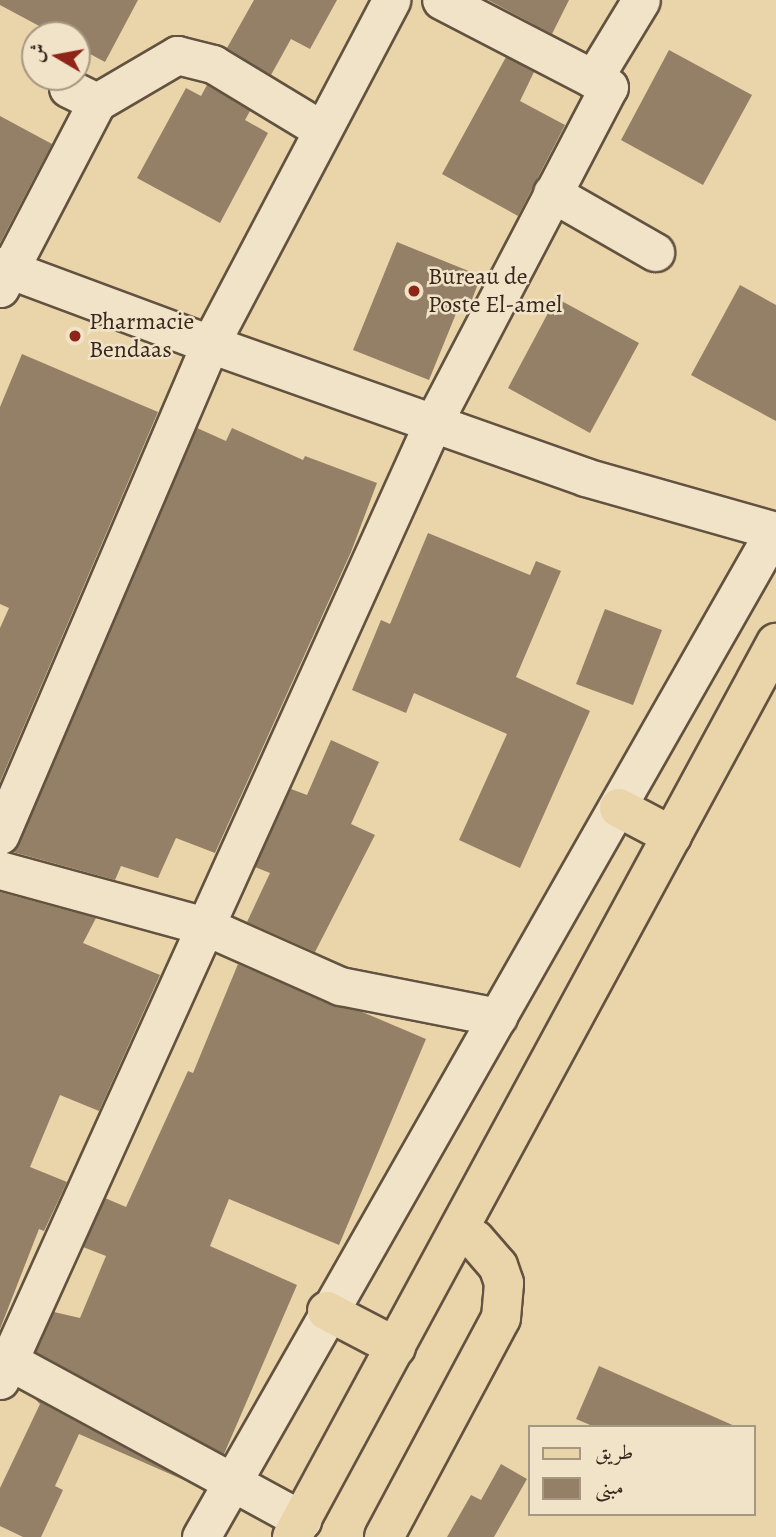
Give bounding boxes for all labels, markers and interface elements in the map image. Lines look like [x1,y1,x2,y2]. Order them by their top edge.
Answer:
north arrow [21,21,91,91]
text: ش [23,41,52,64]
place label: Bureau de Poste El-amel [428,263,562,319]
marker: Bureau de Poste El-amel [406,283,422,299]
place label: Pharmacie Bendaas [89,308,194,364]
marker: Pharmacie Bendaas [67,328,83,344]
legend [528,1425,755,1516]
text: طريق [595,1438,633,1466]
text: مبنى [595,1473,624,1501]

